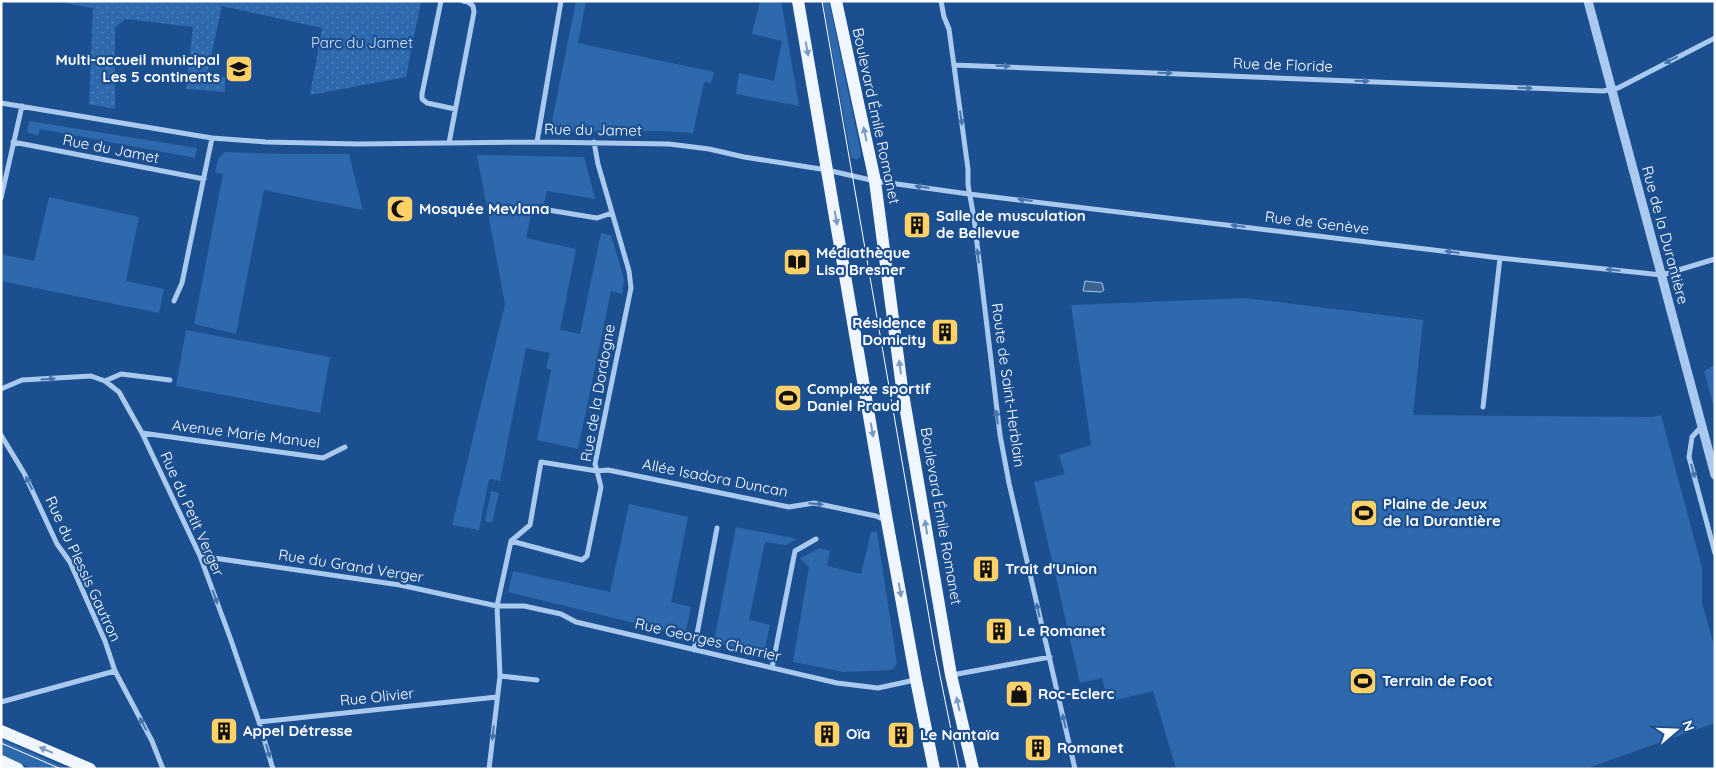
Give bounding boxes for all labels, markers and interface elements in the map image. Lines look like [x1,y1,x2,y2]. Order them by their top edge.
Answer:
street label: Boulevard Émile Romanet [848,26,904,206]
park label: Parc du Jamet [311,33,413,52]
one-way arrow [803,42,811,58]
place label: Multi-accueil municipal Les 5 continents [55,50,220,86]
street label: Rue de Floride [1233,53,1333,76]
school or university icon: Multi-accueil municipal Les 5 continents [224,54,254,84]
one-way arrow [1664,56,1679,64]
one-way arrow [995,63,1011,71]
one-way arrow [1157,69,1173,77]
one-way arrow [1355,77,1371,85]
one-way arrow [1517,84,1533,92]
one-way arrow [958,110,966,126]
street label: Rue du Jamet [544,119,642,140]
one-way arrow [860,125,868,141]
street label: Rue du Jamet [61,130,161,167]
street label: Rue de la Durantière [1638,164,1693,306]
one-way arrow [914,183,930,191]
mosque icon: Mosquée Mevlana [385,194,415,224]
one-way arrow [1017,196,1033,204]
place label: Mosquée Mevlana [419,199,549,218]
place label: Salle de musculation de Bellevue [936,206,1086,242]
street label: Rue de Genève [1264,207,1370,238]
one-way arrow [832,210,840,226]
building icon: Salle de musculation de Bellevue [902,210,932,240]
one-way arrow [1230,222,1246,230]
place label: Médiathèque Lisa Bresner [816,243,911,279]
library icon: Médiathèque Lisa Bresner [782,247,812,277]
one-way arrow [974,247,982,263]
one-way arrow [1444,248,1460,256]
one-way arrow [1605,266,1621,274]
street label: Route de Saint-Herblain [988,302,1029,468]
place label: Résidence Domicity [852,313,926,349]
building icon: Résidence Domicity [930,317,960,347]
street label: Rue de la Dordogne [576,323,619,463]
one-way arrow [895,358,903,374]
one-way arrow [40,374,56,382]
place label: Complexe sportif Daniel Praud [807,379,931,415]
sports icon: Complexe sportif Daniel Praud [773,383,803,413]
one-way arrow [993,409,1001,425]
street label: Avenue Marie Manuel [171,415,321,452]
one-way arrow [868,422,876,438]
street label: Boulevard Émile Romanet [917,426,966,606]
street label: Rue du Petit Verger [156,448,229,579]
street label: Allée Isadora Duncan [641,454,790,501]
one-way arrow [1689,464,1697,479]
one-way arrow [25,476,33,490]
street label: Rue du Plessis Gautron [41,493,126,645]
place label: Plaine de Jeux de la Durantière [1383,494,1501,530]
sports icon: Plaine de Jeux de la Durantière [1349,498,1379,528]
one-way arrow [809,501,825,509]
one-way arrow [922,519,930,535]
street label: Rue du Grand Verger [277,545,425,586]
building icon: Trait d'Union [971,554,1001,584]
place label: Trait d'Union [1005,559,1097,578]
one-way arrow [896,582,904,598]
one-way arrow [211,590,219,605]
one-way arrow [1034,602,1042,617]
street label: Rue Georges Charrier [633,613,783,666]
building icon: Le Romanet [984,616,1014,646]
place label: Le Romanet [1018,621,1106,640]
sports icon: Terrain de Foot [1348,666,1378,696]
place label: Terrain de Foot [1382,671,1493,690]
shop icon: Roc-Eclerc [1004,679,1034,709]
street label: Rue Olivier [339,683,415,710]
place label: Roc-Eclerc [1038,684,1115,703]
one-way arrow [954,697,962,712]
north arrow [1651,705,1701,755]
one-way arrow [1060,714,1068,729]
building icon: Appel Détresse [209,716,239,746]
one-way arrow [139,717,147,732]
text: N [1678,718,1698,734]
building icon: Oïa [812,719,842,749]
building icon: Le Nantaïa [886,720,916,750]
place label: Appel Détresse [243,721,353,740]
place label: Oïa [846,724,870,743]
one-way arrow [489,725,497,741]
place label: Le Nantaïa [920,725,999,744]
building icon: Romanet [1023,733,1053,763]
place label: Romanet [1057,738,1124,757]
one-way arrow [264,744,272,759]
one-way arrow [38,746,53,754]

